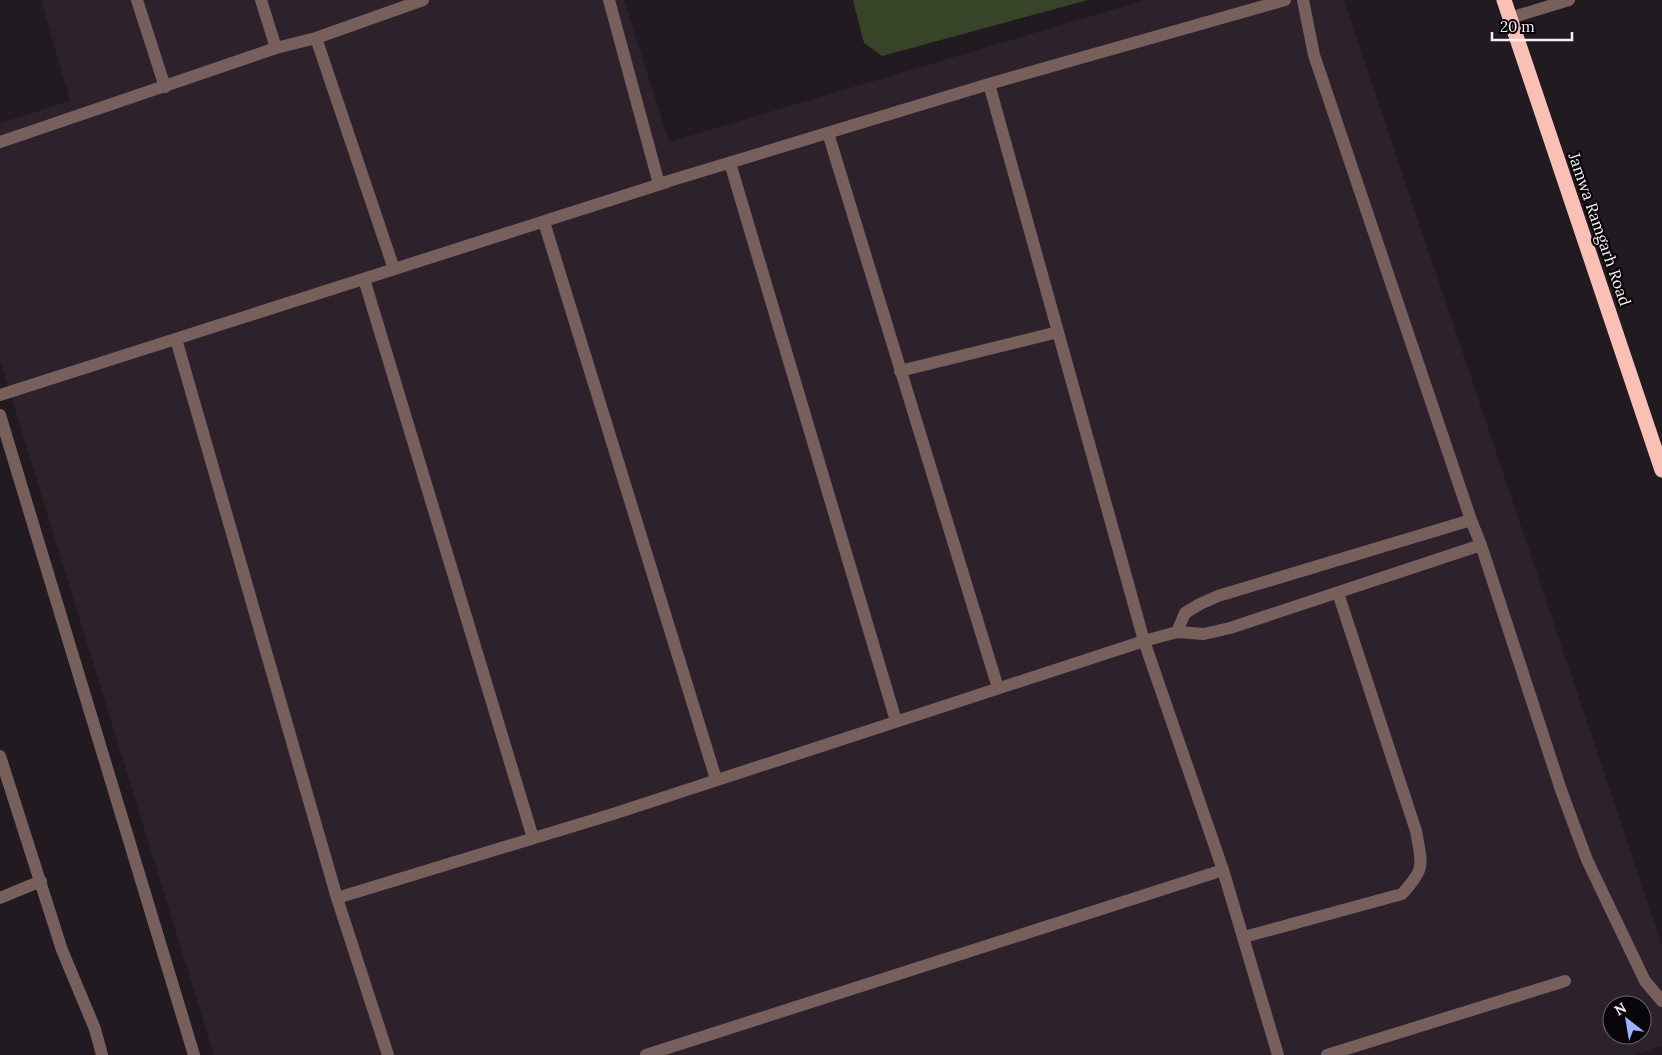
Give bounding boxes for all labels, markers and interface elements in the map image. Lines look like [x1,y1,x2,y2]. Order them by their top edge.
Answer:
scale bar [1492,10,1572,42]
text: 20 m [1500,17,1535,36]
street label: Jamwa Ramgarh Road [1564,149,1636,309]
north arrow [1602,995,1652,1045]
text: N [1611,998,1630,1019]

